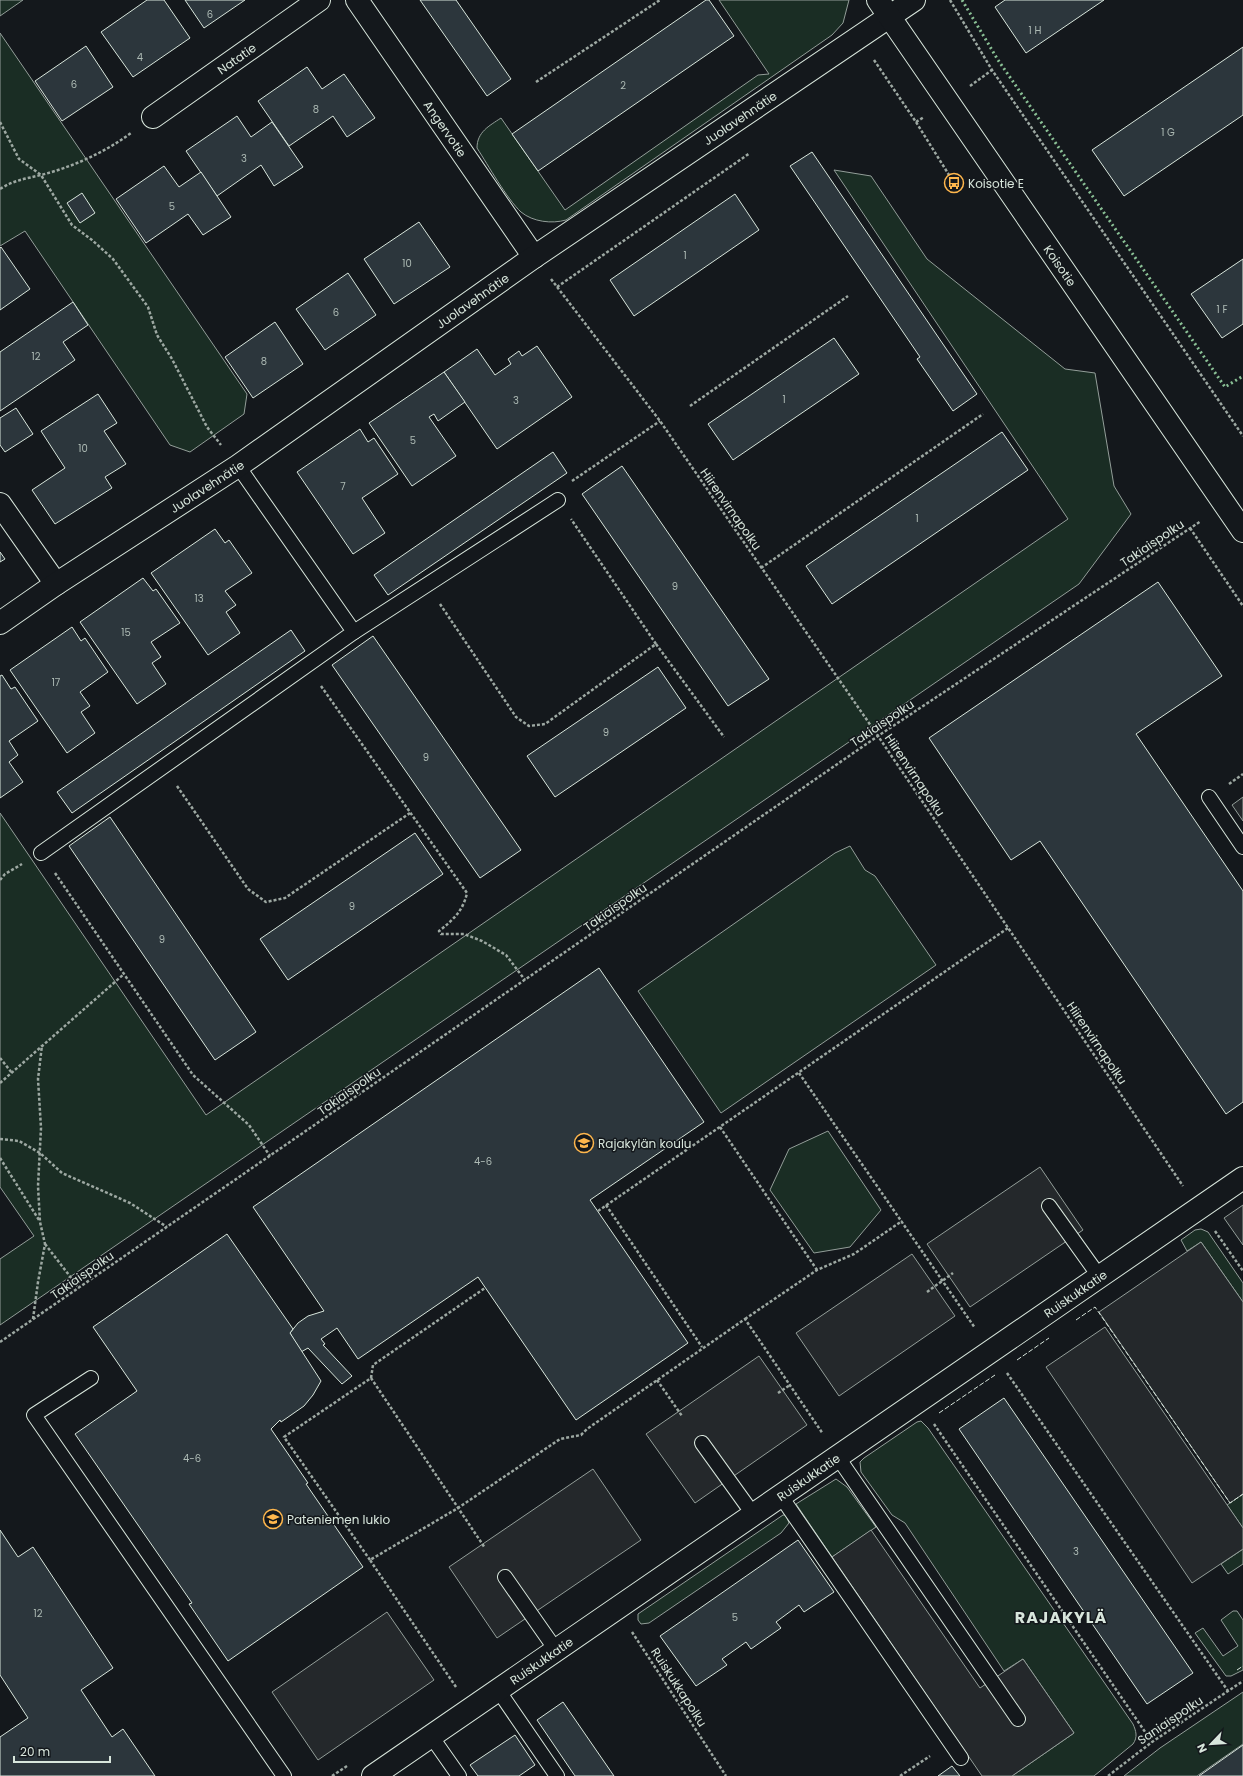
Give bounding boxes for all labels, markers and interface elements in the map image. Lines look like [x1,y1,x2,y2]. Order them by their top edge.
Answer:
house number: 6 [207,7,213,22]
house number: 1 H [1029,23,1041,38]
street label: Natatie [214,39,259,78]
house number: 4 [137,50,143,65]
house number: 6 [71,77,77,92]
house number: 2 [620,78,626,93]
street label: Juolavehnätie [700,87,780,149]
street label: Angervotie [420,97,471,160]
house number: 8 [313,102,319,117]
house number: 1 G [1161,125,1175,140]
house number: 3 [241,151,247,166]
bus stop icon: Koisotie E [943,172,965,194]
place label: Koisotie E [968,175,1024,192]
house number: 5 [169,199,175,214]
street label: Koisotie [1040,241,1081,289]
house number: 1 [683,248,687,263]
house number: 10 [402,256,412,271]
street label: Juolavehnätie [433,269,512,332]
house number: 1 F [1217,302,1227,317]
house number: 6 [333,305,339,320]
house number: 12 [32,349,41,364]
house number: 8 [261,354,267,369]
house number: 1 [782,392,786,407]
house number: 3 [513,393,519,408]
house number: 5 [410,433,416,448]
house number: 10 [78,441,88,456]
street label: Juolavehnätie [166,456,247,517]
street label: Hiirenvirnapolku [696,465,766,553]
house number: 7 [340,479,346,494]
house number: 1 [915,511,919,526]
street label: Takiaispolku [1117,515,1187,571]
house number: 9 [672,579,678,594]
house number: 13 [194,591,204,606]
house number: 15 [121,625,131,640]
house number: 17 [52,675,61,690]
street label: Takiaispolku [847,695,917,751]
house number: 9 [603,725,609,740]
street label: Hiirenvirnapolku [881,730,949,820]
house number: 9 [423,750,429,765]
street label: Takiaispolku [580,879,650,935]
house number: 9 [349,899,355,914]
house number: 9 [159,932,165,947]
street label: Hiirenvirnapolku [1063,998,1131,1088]
street label: Takiaispolku [314,1063,384,1119]
school or university icon: Rajakylän koulu [573,1132,595,1154]
place label: Rajakylän koulu [598,1135,692,1152]
house number: 4-6 [474,1154,492,1169]
street label: Takiaispolku [47,1247,117,1303]
street label: Ruiskukkatie [1040,1266,1110,1321]
street label: Ruiskukkatie [773,1449,843,1505]
house number: 4-6 [183,1451,201,1466]
school or university icon: Pateniemen lukio [262,1508,284,1530]
place label: Pateniemen lukio [287,1511,390,1528]
house number: 3 [1073,1544,1079,1559]
house number: 12 [34,1606,43,1621]
district label: RAJAKYLÄ [1015,1606,1107,1629]
house number: 5 [732,1610,738,1625]
street label: Ruiskukkatie [506,1633,576,1688]
street label: Ruiskukkapolku [647,1644,711,1730]
street label: Saniaispolku [1134,1692,1206,1748]
north arrow [1191,1724,1231,1764]
scale bar [14,1738,110,1764]
text: N [1193,1741,1211,1755]
text: 20 m [20,1743,50,1760]

